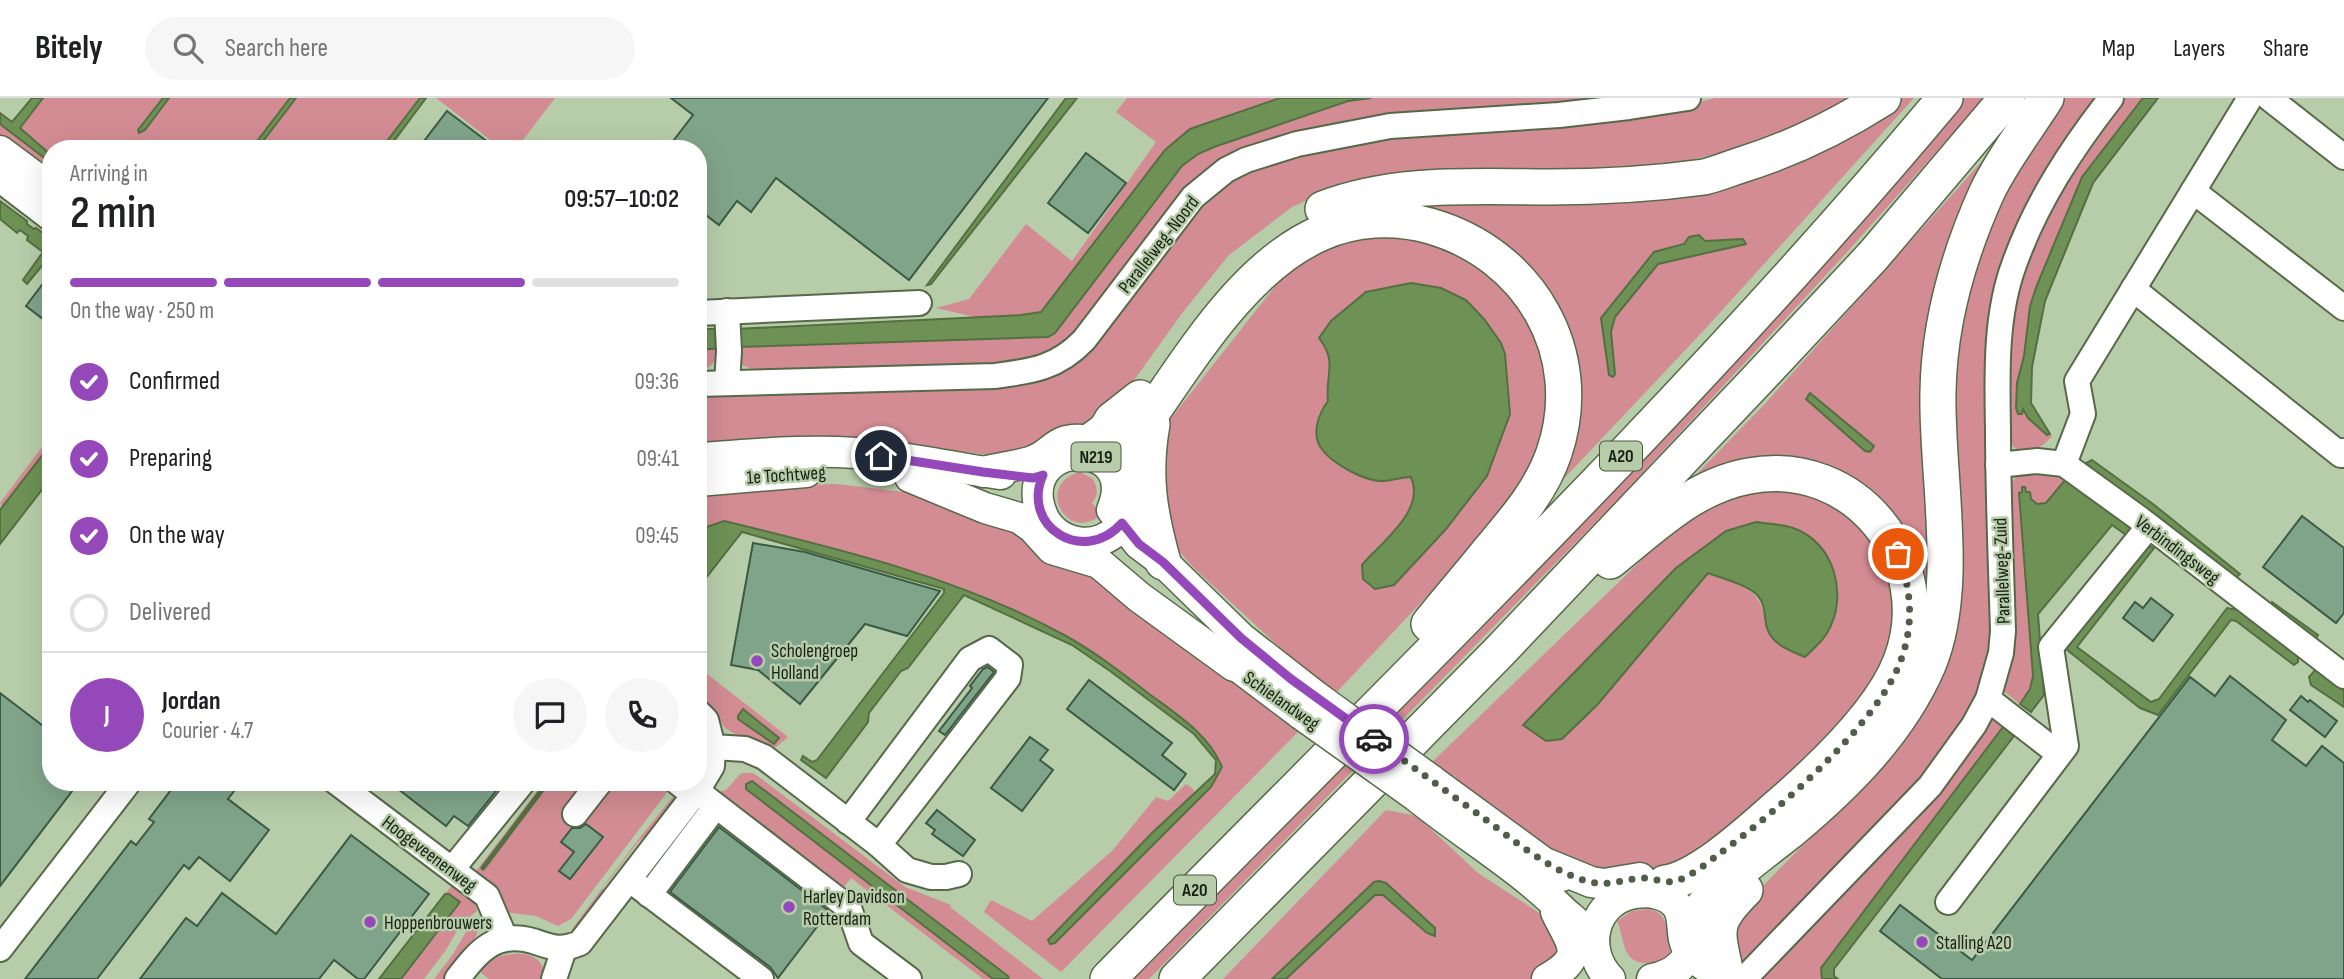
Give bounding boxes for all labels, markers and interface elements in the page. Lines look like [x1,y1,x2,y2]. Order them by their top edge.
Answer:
search box [145,17,635,80]
text: Bitely [35,28,103,68]
icon: search [169,29,207,67]
text: Search here [225,33,328,64]
text: Map [2102,34,2135,63]
text: Layers [2173,34,2225,63]
text: Share [2263,34,2309,63]
text: Arriving in [70,160,148,188]
text: 09:57–10:02 [564,184,679,215]
text: 2 min [70,186,156,241]
street label: Parallelweg-Noord [1114,192,1204,298]
text: On the way · 250 m [70,297,214,325]
icon: check [70,363,108,401]
text: Confirmed [129,366,220,397]
text: 09:36 [635,368,679,396]
pin [851,426,911,486]
icon: home [862,437,900,475]
icon: check [70,440,108,478]
road number: N219 [1072,442,1120,472]
road number: A20 [1600,442,1642,470]
text: Preparing [129,443,212,474]
text: 09:41 [636,445,679,473]
street label: 1e Tochtweg [746,461,827,490]
street label: Verbindingsweg [2130,511,2224,590]
icon: check [70,517,108,555]
street label: Parallelweg-Zuid [1989,517,2016,624]
text: On the way [129,520,225,551]
text: 09:45 [635,522,679,550]
pin [1868,524,1928,584]
icon: bag [1879,535,1917,573]
text: Delivered [129,597,211,628]
place label: Scholengroep Holland [771,640,858,685]
marker: Scholengroep Holland [749,653,765,669]
street label: Schielandweg [1239,667,1324,736]
button: chat [513,678,587,752]
button: phone [605,678,679,752]
text: Jordan [162,686,220,717]
text: J [104,700,110,731]
courier [1339,704,1409,774]
text: Courier · 4.7 [162,717,253,745]
icon: car [1355,720,1393,758]
street label: Hoogeveenenweg [377,811,481,898]
road number: A20 [1174,876,1216,904]
place label: Harley Davidson Rotterdam [803,886,905,931]
marker: Harley Davidson Rotterdam [781,899,797,915]
place label: Hoppenbrouwers [384,912,492,935]
marker: Hoppenbrouwers [362,914,378,930]
place label: Stalling A20 [1936,932,2012,955]
marker: Stalling A20 [1914,934,1930,950]

